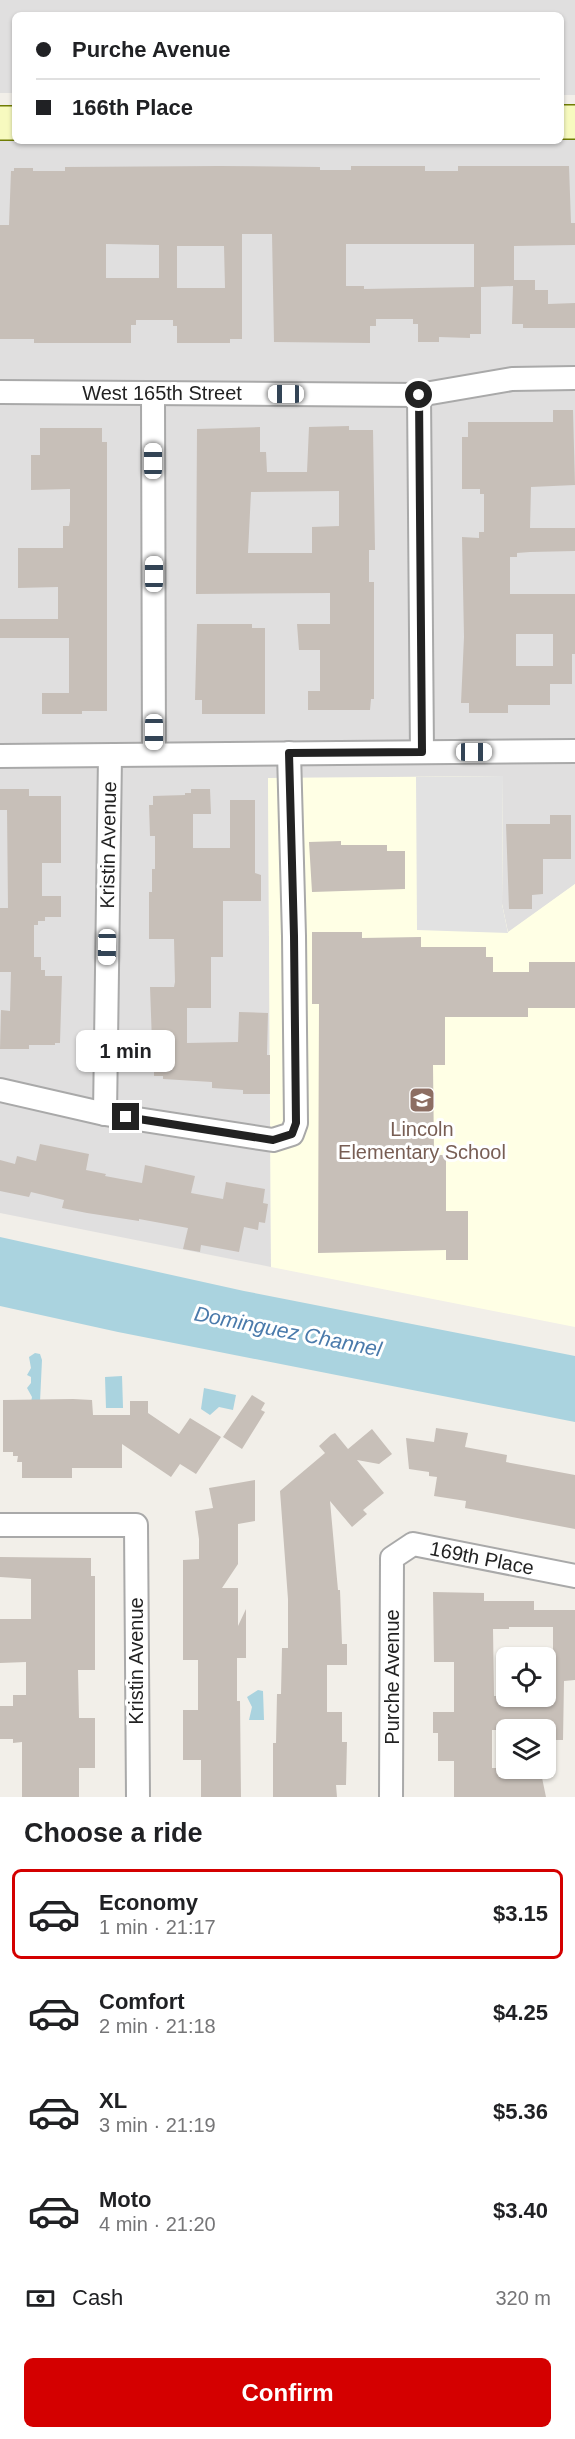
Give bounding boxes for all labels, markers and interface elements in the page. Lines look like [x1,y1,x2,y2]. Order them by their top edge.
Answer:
text: Purche Avenue [72,37,231,62]
text: 166th Place [72,95,193,120]
route start [405,381,432,408]
street label: West 165th Street [82,382,242,404]
car [268,385,304,403]
car [144,443,162,479]
car [145,556,163,592]
car [145,714,163,750]
car [456,743,492,761]
street label: Kristin Avenue [96,781,120,909]
car [98,929,116,965]
callout: 1 min [76,1030,176,1072]
text: 1 min [99,1040,152,1062]
school or university icon: Lincoln Elementary School [407,1085,437,1115]
route end [112,1103,139,1130]
place label: Lincoln Elementary School [338,1118,506,1163]
water label: Dominguez Channel [192,1302,385,1361]
street label: 169th Place [428,1537,536,1579]
street label: Kristin Avenue [125,1597,147,1725]
street label: Purche Avenue [381,1609,403,1745]
map controls [496,1647,556,1779]
button: locate [496,1647,556,1707]
button: layers [496,1719,556,1779]
text: Choose a ride [24,1818,203,1848]
icon: car [27,1887,81,1941]
text: Economy [99,1890,198,1915]
text: $3.15 [493,1901,548,1926]
text: 1 min · 21:17 [99,1916,216,1938]
icon: car [27,1986,81,2040]
text: Comfort [99,1989,185,2014]
text: $4.25 [493,2000,548,2025]
text: 2 min · 21:18 [99,2015,216,2037]
icon: car [27,2085,81,2139]
text: XL [99,2088,127,2113]
text: $5.36 [493,2099,548,2124]
text: 3 min · 21:19 [99,2114,216,2136]
icon: car [27,2184,81,2238]
text: Moto [99,2187,152,2212]
text: $3.40 [493,2198,548,2223]
text: 4 min · 21:20 [99,2213,216,2235]
icon: cash [24,2282,57,2315]
text: Cash [72,2285,123,2310]
text: 320 m [495,2287,551,2309]
button: Confirm [24,2358,551,2427]

